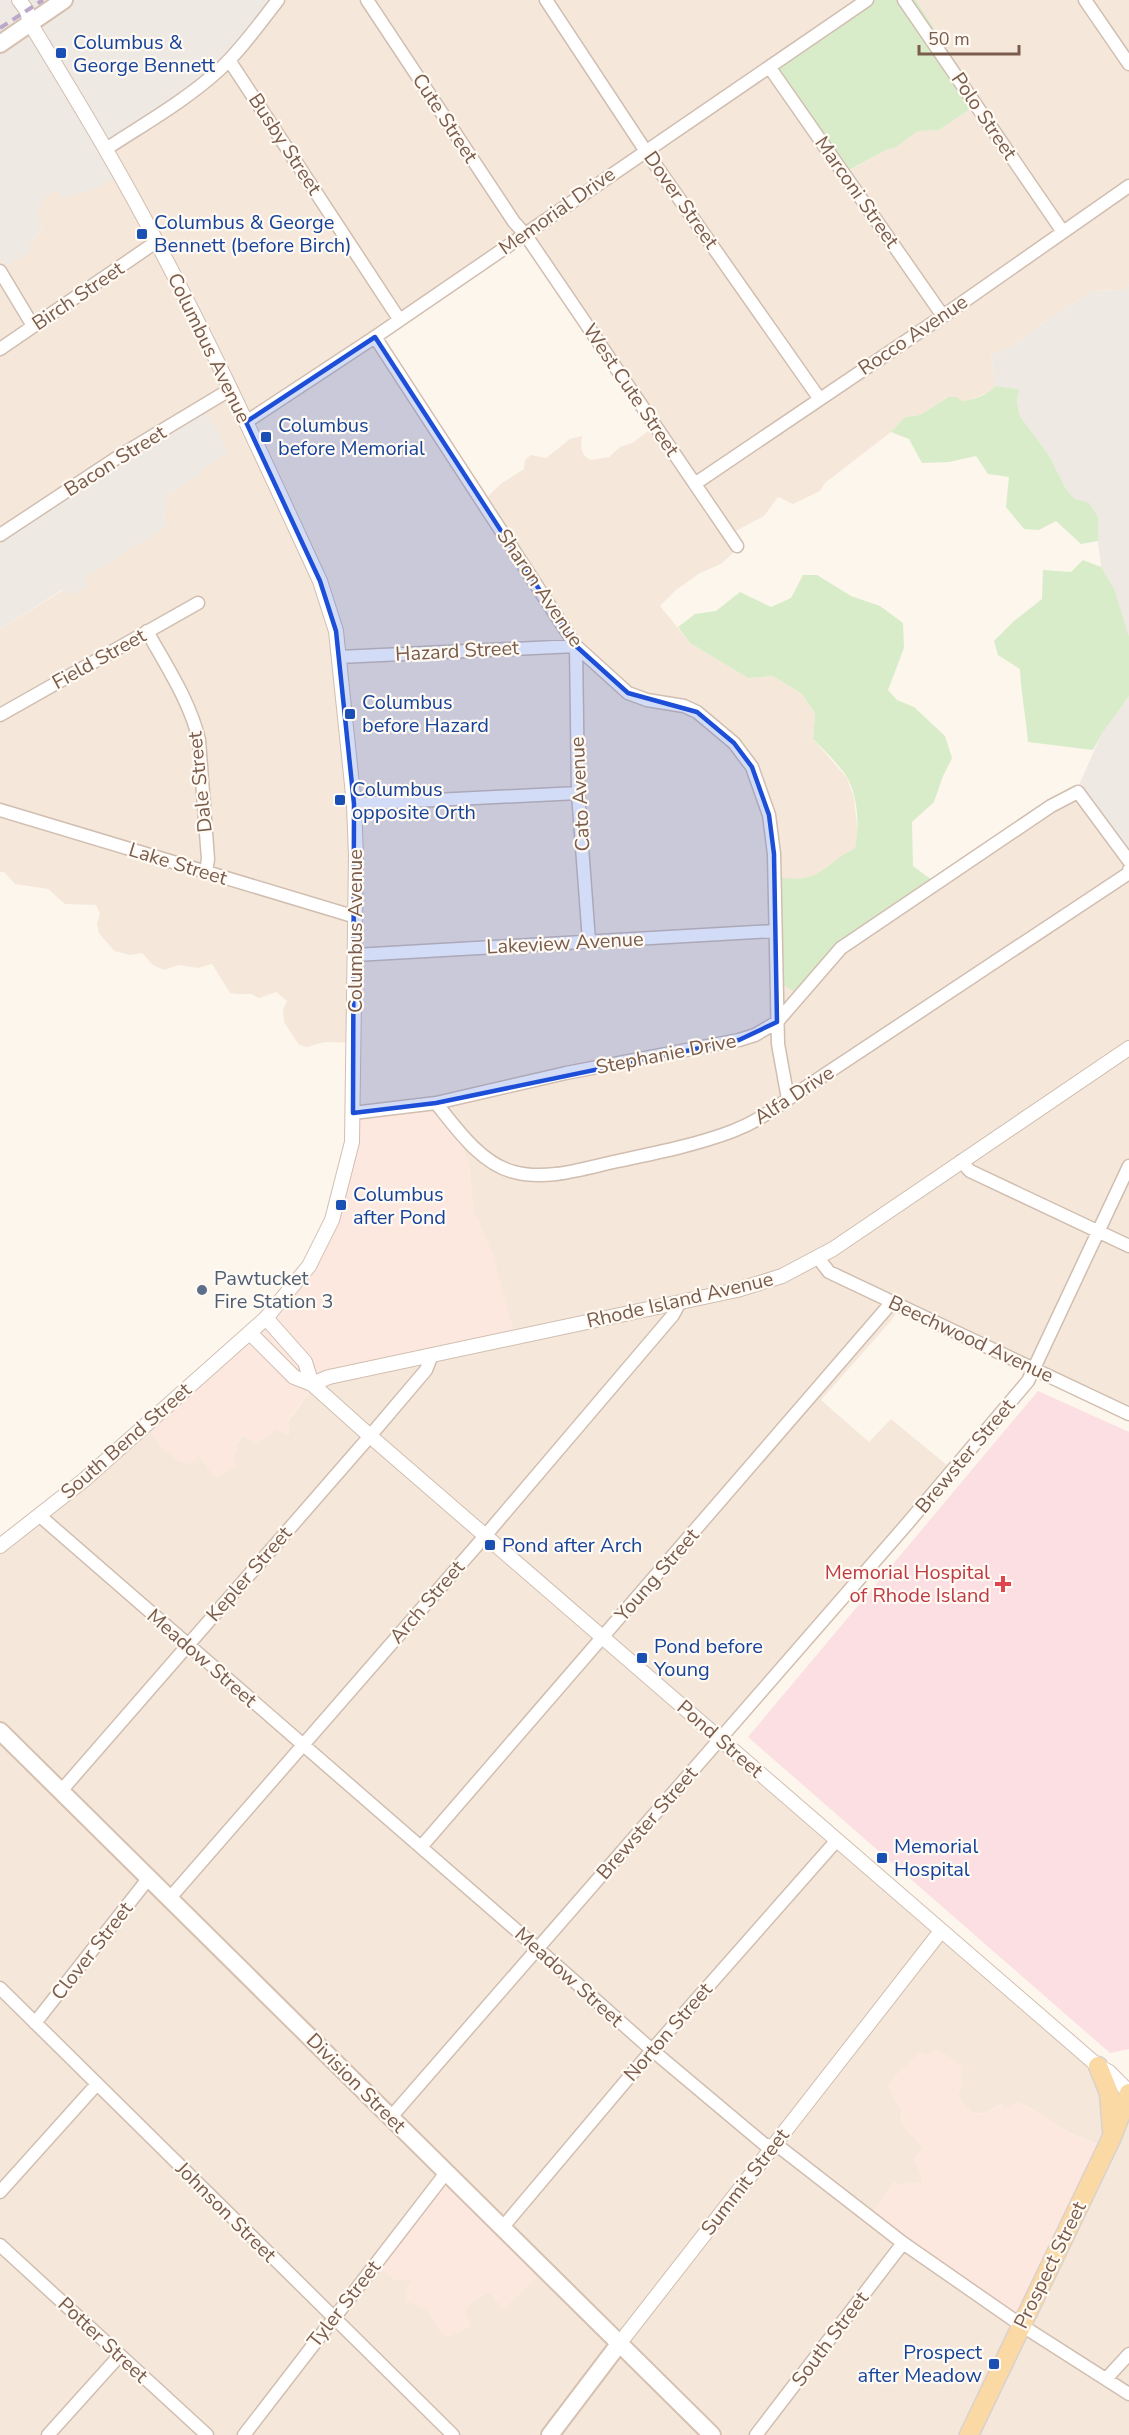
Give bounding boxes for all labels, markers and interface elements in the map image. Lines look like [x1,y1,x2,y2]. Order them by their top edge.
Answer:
scale bar [919,18,1020,56]
text: 50 m [928,27,970,51]
place label: Columbus & George Bennett [73,29,216,79]
marker: Columbus & George Bennett [54,46,68,60]
street label: Polo Street [945,67,1024,166]
street label: Cute Street [406,68,485,169]
street label: Busby Street [242,88,328,201]
street label: Marconi Street [808,131,906,254]
street label: Dover Street [637,146,725,255]
street label: Memorial Drive [493,161,621,261]
place label: Columbus & George Bennett (before Birch) [154,209,351,259]
marker: Columbus & George Bennett (before Birch) [135,227,149,241]
street label: Birch Street [27,255,130,337]
street label: Columbus Avenue [161,268,257,428]
street label: Rocco Avenue [853,288,973,382]
street label: West Cute Street [577,318,686,463]
place label: Columbus before Memorial [278,412,425,462]
street label: Bacon Street [59,418,172,503]
marker: Columbus before Memorial [259,430,273,444]
street label: Sharon Avenue [491,524,589,652]
street label: Field Street [47,622,152,696]
street label: Hazard Street [394,634,521,668]
place label: Columbus before Hazard [362,689,489,739]
marker: Columbus before Hazard [343,707,357,721]
street label: Dale Street [181,729,219,834]
street label: Cato Avenue [564,736,596,852]
place label: Columbus opposite Orth [352,776,476,826]
marker: Columbus opposite Orth [333,793,347,807]
street label: Lake Street [125,836,231,892]
street label: Columbus Avenue [342,849,369,1013]
street label: Lakeview Avenue [486,925,644,961]
street label: Stephanie Drive [593,1027,739,1081]
street label: Alfa Drive [749,1059,839,1131]
place label: Columbus after Pond [353,1181,446,1231]
marker: Columbus after Pond [334,1198,348,1212]
place label: Pawtucket Fire Station 3 [214,1265,334,1315]
street label: Rhode Island Avenue [584,1265,776,1335]
marker: Pawtucket Fire Station 3 [195,1283,209,1297]
street label: Beechwood Avenue [884,1289,1058,1389]
street label: South Bend Street [55,1376,198,1505]
street label: Brewster Street [909,1392,1021,1519]
street label: Kepler Street [200,1520,299,1627]
street label: Young Street [608,1522,706,1628]
place label: Pond after Arch [502,1532,642,1559]
marker: Pond after Arch [483,1538,497,1552]
street label: Arch Street [383,1554,471,1649]
place label: Memorial Hospital of Rhode Island [825,1559,990,1609]
marker: Memorial Hospital of Rhode Island [994,1575,1012,1593]
street label: Meadow Street [141,1603,263,1714]
place label: Pond before Young [653,1633,763,1683]
marker: Pond before Young [635,1651,649,1665]
street label: Pond Street [671,1694,770,1785]
street label: Brewster Street [590,1760,704,1885]
place label: Memorial Hospital [894,1833,978,1883]
marker: Memorial Hospital [875,1851,889,1865]
street label: Clover Street [45,1895,140,2006]
street label: Meadow Street [509,1921,630,2034]
street label: Norton Street [618,1976,719,2087]
street label: Division Street [300,2027,413,2140]
street label: Summit Street [695,2122,796,2241]
street label: Johnson Street [169,2155,283,2269]
street label: Prospect Street [1008,2196,1093,2333]
street label: Tyler Street [301,2254,387,2353]
street label: South Street [785,2285,875,2392]
street label: Potter Street [52,2291,155,2390]
place label: Prospect after Meadow [858,2339,983,2389]
marker: Prospect after Meadow [987,2357,1001,2371]

